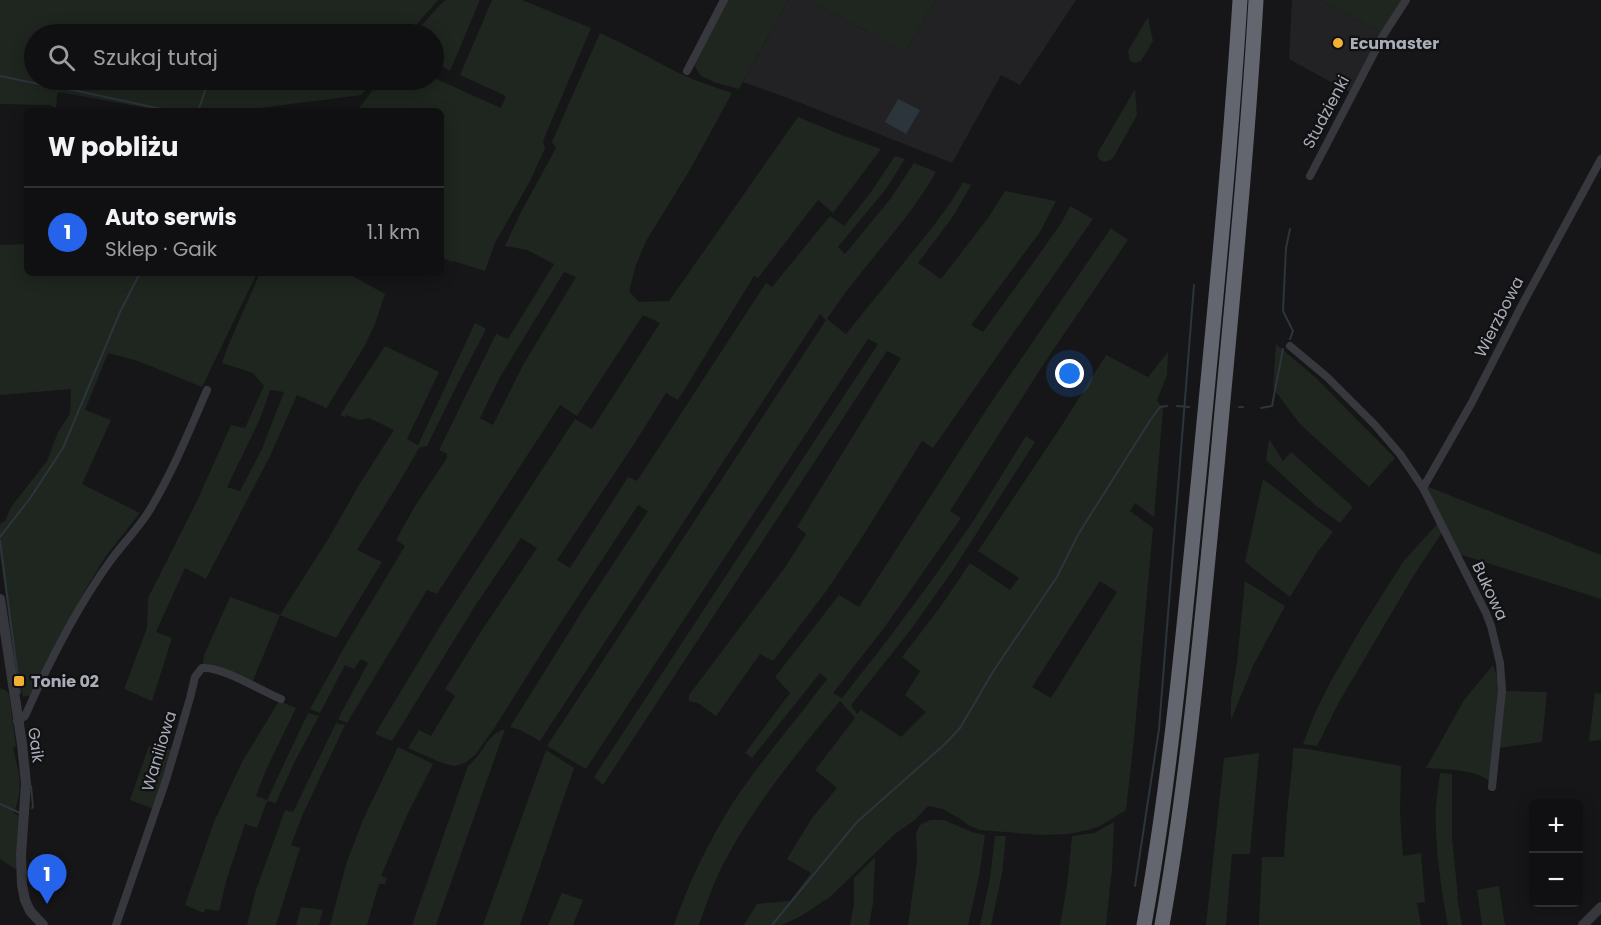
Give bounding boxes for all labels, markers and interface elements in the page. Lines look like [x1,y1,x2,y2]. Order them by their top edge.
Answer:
search box [24,24,444,90]
place label: Ecumaster [1350,32,1439,55]
marker: Ecumaster [1331,36,1345,50]
icon: search [45,41,78,74]
text: Szukaj tutaj [93,42,218,73]
street label: Studzienki [1297,71,1355,153]
text: W pobliżu [48,129,179,165]
text: Auto serwis [105,202,237,233]
text: 1 [64,218,71,246]
text: 1.1 km [367,218,420,246]
text: Sklep · Gaik [105,235,217,263]
street label: Wierzbowa [1469,273,1529,361]
your location [1055,359,1084,388]
street label: Bukowa [1466,558,1514,624]
place label: Tonie 02 [31,670,99,693]
marker: Tonie 02 [12,674,26,688]
street label: Waniliowa [136,708,182,794]
street label: Gaik [22,726,50,765]
map controls [1529,799,1583,907]
button: + [1529,799,1583,853]
button: − [1529,853,1583,907]
pin: 1 [28,854,66,904]

